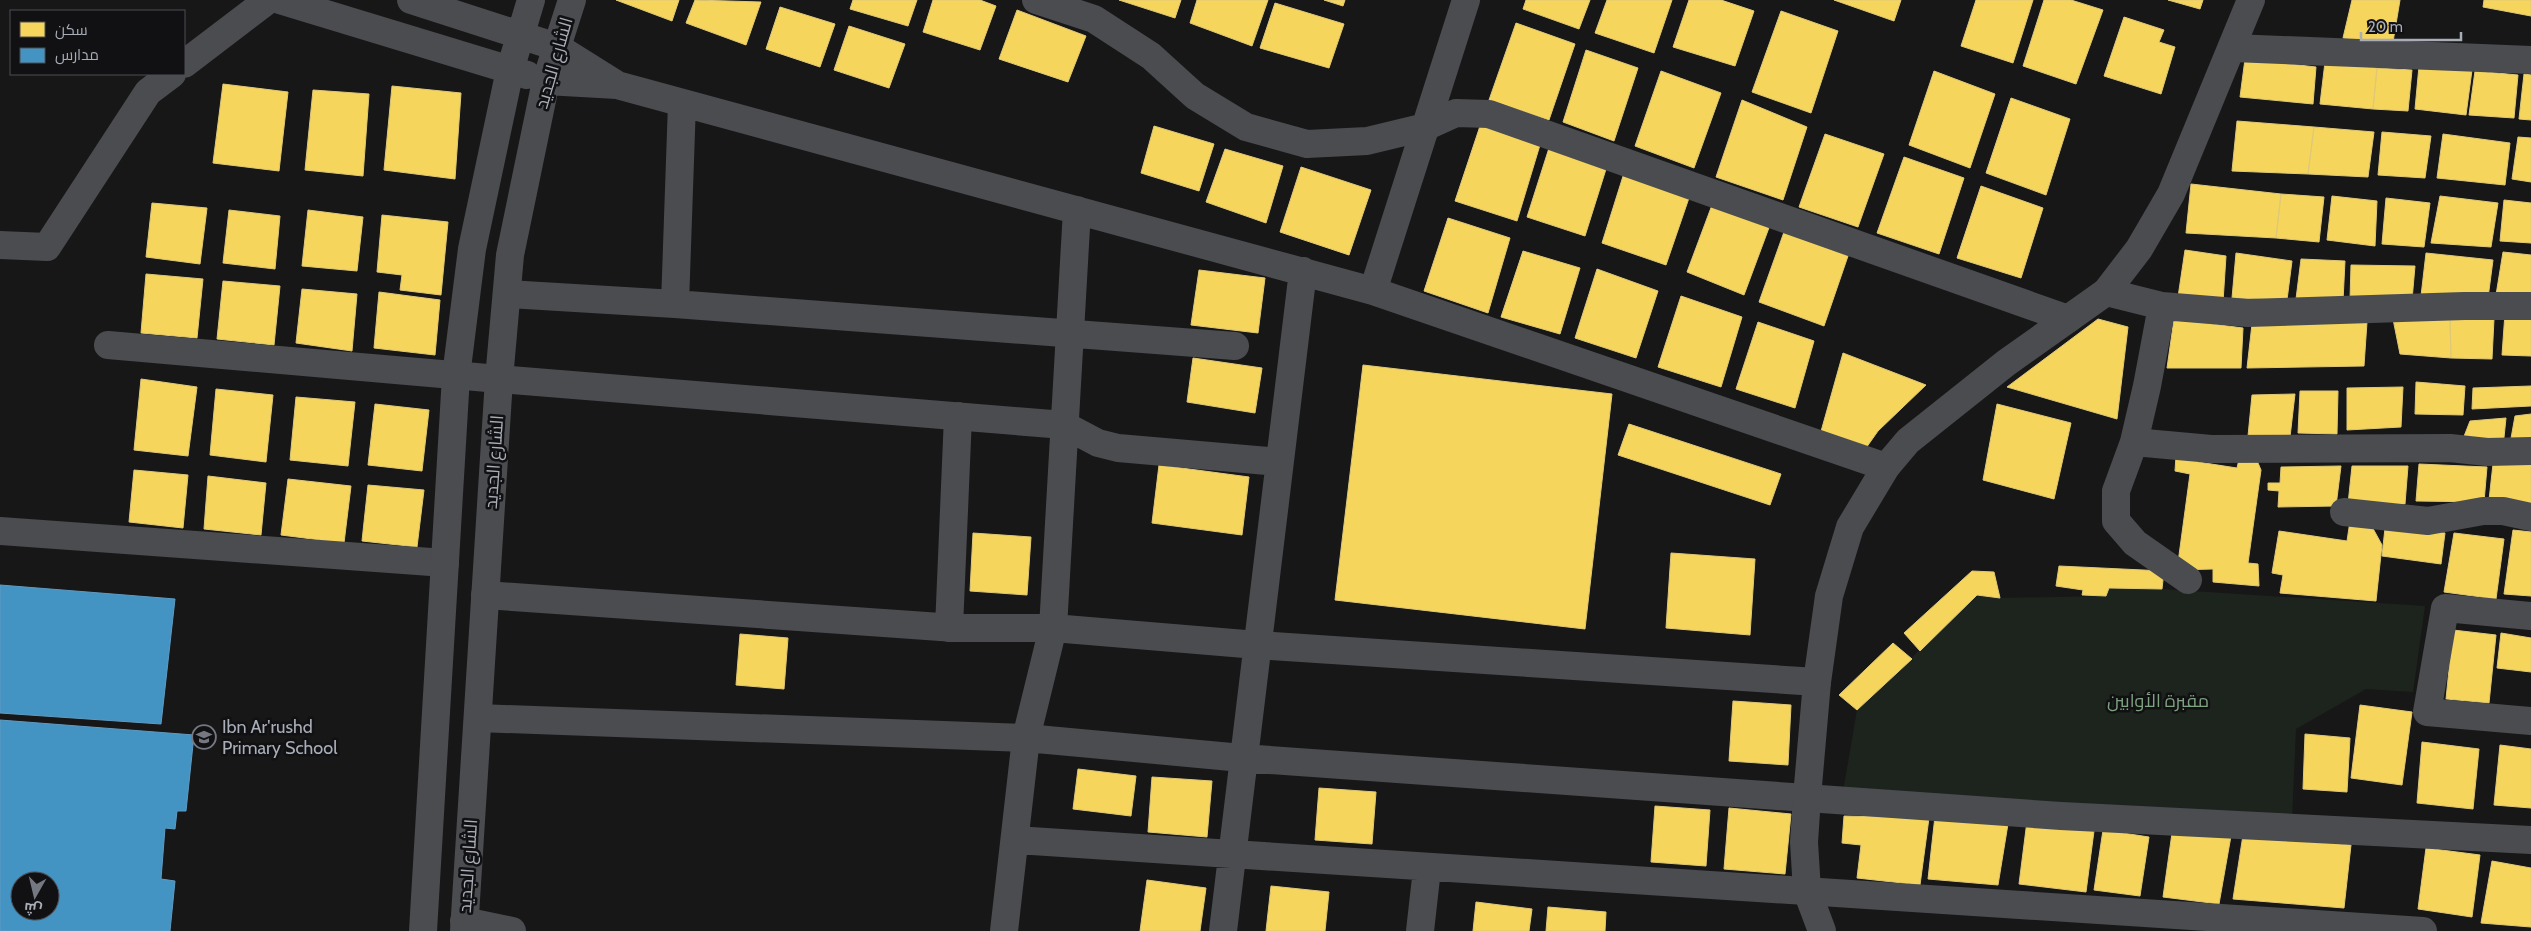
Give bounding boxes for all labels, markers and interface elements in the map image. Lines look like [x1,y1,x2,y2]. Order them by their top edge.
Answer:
legend [10,10,185,75]
scale bar [2361,10,2461,42]
street label: الشارع الجديد [530,15,578,111]
text: 20 m [2368,18,2403,36]
text: سكن [55,21,88,40]
text: مدارس [55,46,99,65]
street label: الشارع الجديد [480,414,509,510]
park label: مقبرة الأوابين [2107,690,2209,712]
place label: Ibn Ar'rushd Primary School [222,716,338,759]
school or university icon: Ibn Ar'rushd Primary School [191,724,217,750]
street label: الشارع الجديد [454,818,483,914]
north arrow [10,871,60,921]
text: ش [23,899,43,919]

